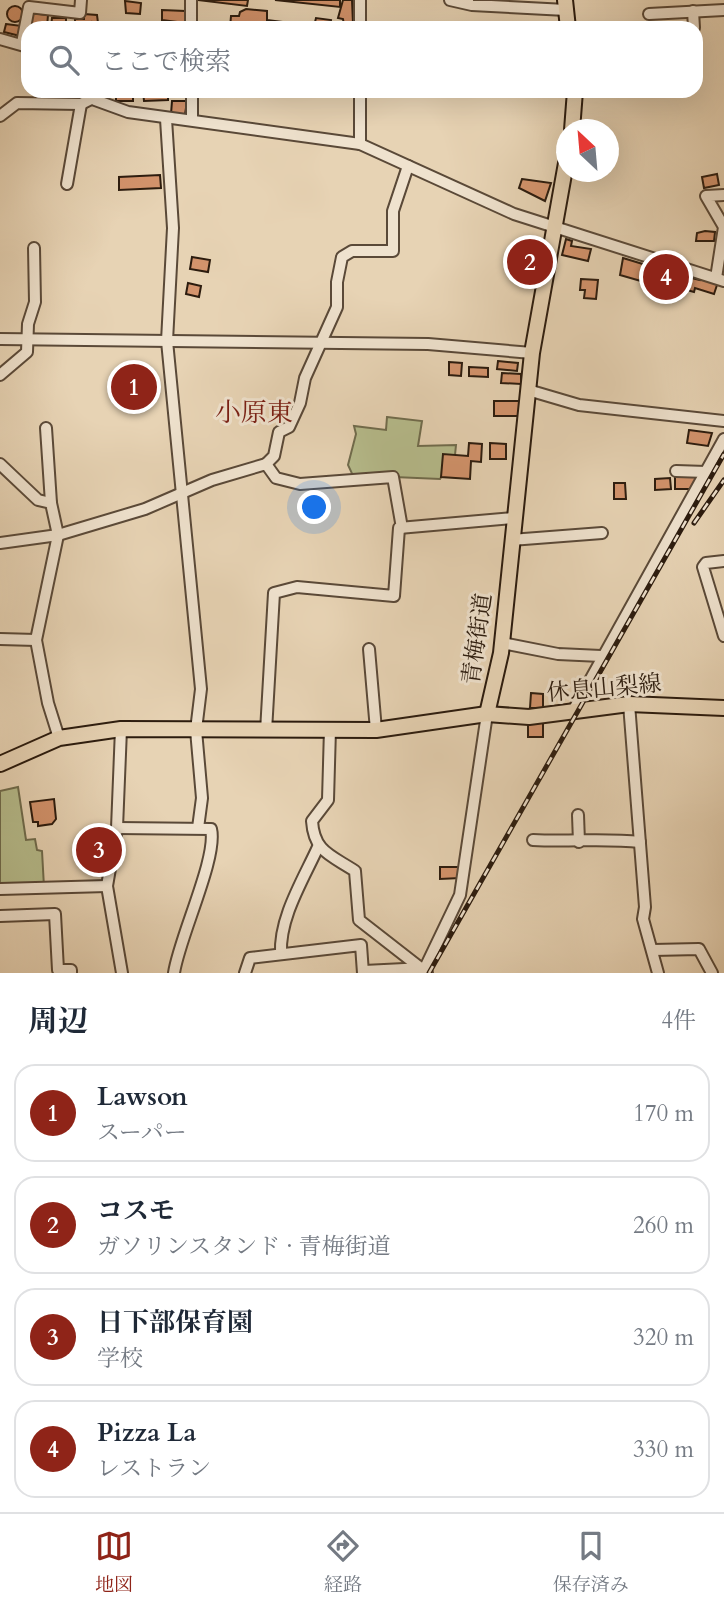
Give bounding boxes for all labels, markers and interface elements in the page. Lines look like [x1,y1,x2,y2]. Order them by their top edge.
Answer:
search box [21,21,703,98]
icon: search [45,41,83,79]
text: ここで検索 [101,44,231,79]
north arrow [556,119,619,182]
pin: 2 [507,236,553,288]
pin: 4 [643,251,689,303]
pin: 1 [111,361,157,413]
district label: 小原東 [215,395,293,430]
your location [297,490,331,524]
street label: 青梅街道 [455,591,499,687]
street label: 休息山梨線 [545,668,663,708]
pin: 3 [76,824,122,876]
text: 周辺 [28,1001,88,1042]
text: 4件 [661,1005,696,1036]
text: Lawson [97,1079,188,1114]
text: 1 [47,1098,59,1129]
text: 170 m [633,1098,694,1129]
text: スーパー [97,1117,187,1148]
text: コスモ [97,1193,175,1228]
text: 2 [47,1210,59,1241]
text: 260 m [633,1210,694,1241]
text: ガソリンスタンド · 青梅街道 [97,1231,391,1262]
text: 日下部保育園 [97,1305,253,1340]
text: 3 [47,1322,59,1353]
text: 320 m [633,1322,694,1353]
text: 学校 [97,1343,143,1374]
text: Pizza La [97,1415,196,1450]
text: 4 [47,1434,59,1465]
text: 330 m [633,1434,694,1465]
text: レストラン [97,1453,211,1484]
tab: 地図 [95,1527,133,1598]
tab: 経路 [324,1527,362,1598]
tab: 保存済み [553,1527,629,1598]

